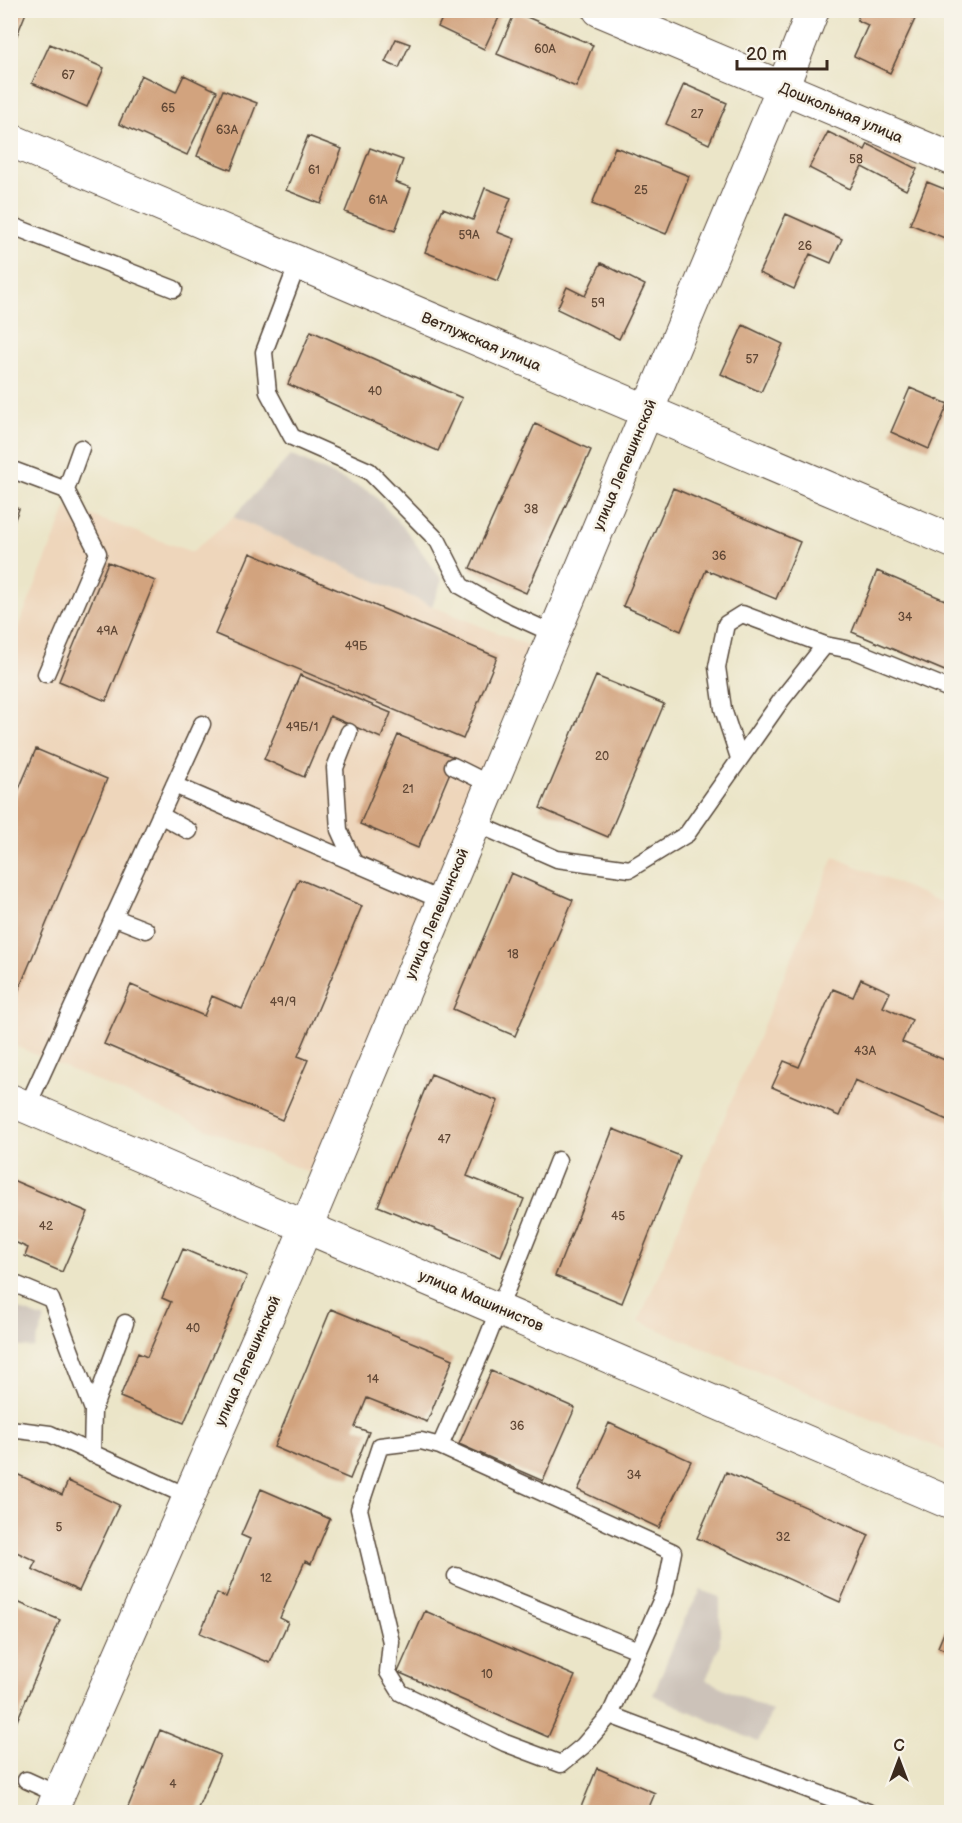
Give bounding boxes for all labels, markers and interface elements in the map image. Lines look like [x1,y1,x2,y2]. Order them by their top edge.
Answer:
scale bar [737,33,827,71]
house number: 60А [534,42,557,57]
text: 20 m [746,44,787,65]
house number: 67 [61,68,75,83]
street label: Дошкольная улица [776,78,906,148]
house number: 65 [161,101,175,116]
house number: 27 [691,107,704,122]
house number: 63А [216,123,239,138]
house number: 58 [849,152,863,167]
house number: 61 [308,163,320,178]
house number: 25 [634,183,648,198]
house number: 61А [368,193,388,208]
house number: 59А [458,228,480,243]
house number: 26 [798,239,812,254]
house number: 59 [591,296,605,311]
street label: Ветлужская улица [418,308,544,376]
house number: 57 [746,352,758,367]
house number: 40 [368,384,382,399]
street label: улица Лепешинской [589,397,661,533]
house number: 38 [524,502,538,517]
house number: 36 [712,549,726,564]
house number: 34 [898,610,913,625]
house number: 49А [96,624,118,639]
house number: 49Б [345,639,368,654]
house number: 49Б/1 [286,720,318,735]
house number: 20 [595,749,609,764]
house number: 21 [402,782,414,797]
street label: улица Лепешинской [401,846,473,982]
house number: 18 [507,947,519,962]
house number: 49/9 [270,995,296,1010]
house number: 43А [854,1044,877,1059]
house number: 47 [437,1132,451,1147]
house number: 45 [611,1209,625,1224]
house number: 42 [39,1219,53,1234]
street label: улица Машинистов [416,1266,546,1336]
street label: улица Лепешинской [211,1293,285,1429]
house number: 40 [186,1321,200,1336]
house number: 14 [367,1372,380,1387]
house number: 36 [510,1419,524,1434]
house number: 34 [627,1468,642,1483]
house number: 5 [56,1520,63,1535]
house number: 32 [776,1530,790,1545]
house number: 12 [260,1571,272,1586]
house number: 10 [481,1667,493,1682]
north arrow [869,1730,929,1790]
text: С [893,1737,905,1756]
house number: 4 [169,1777,177,1792]

